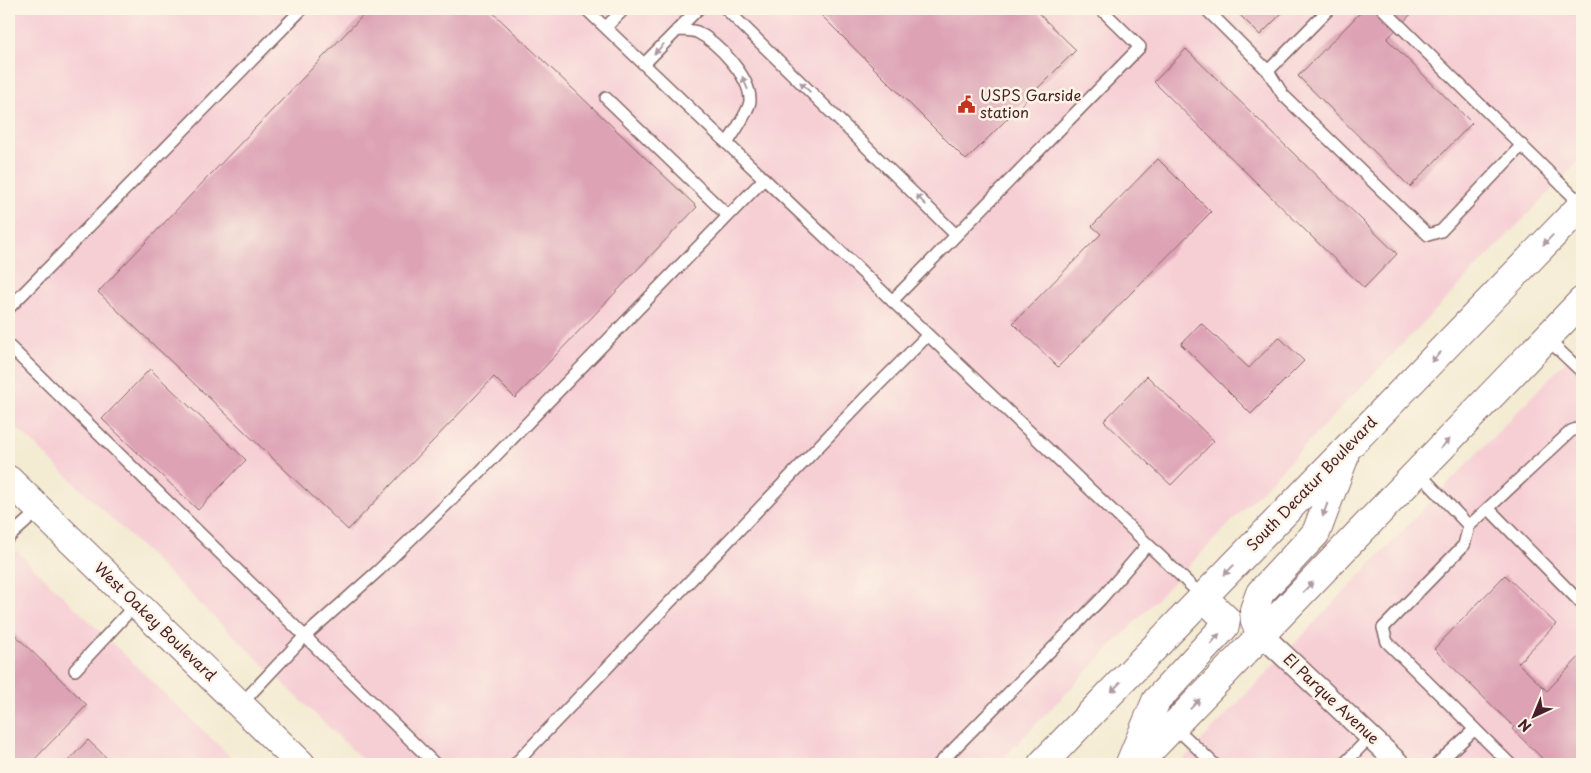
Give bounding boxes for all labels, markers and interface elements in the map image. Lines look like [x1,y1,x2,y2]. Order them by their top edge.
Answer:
one-way arrow [653,42,665,54]
one-way arrow [741,75,749,90]
one-way arrow [800,81,812,93]
place label: USPS Garside station [980,83,1081,123]
public building icon: USPS Garside station [956,95,976,115]
one-way arrow [915,195,927,207]
one-way arrow [1542,234,1554,246]
one-way arrow [1430,351,1442,363]
street label: South Decatur Boulevard [1240,410,1382,556]
one-way arrow [1439,439,1451,451]
one-way arrow [1321,502,1328,517]
street label: West Oakey Boulevard [90,556,222,686]
one-way arrow [1223,564,1235,576]
one-way arrow [1302,581,1314,593]
one-way arrow [1209,633,1220,646]
street label: El Parque Avenue [1279,647,1385,749]
one-way arrow [1110,681,1122,693]
north arrow [1508,690,1558,740]
one-way arrow [1189,698,1201,710]
text: N [1513,714,1536,737]

